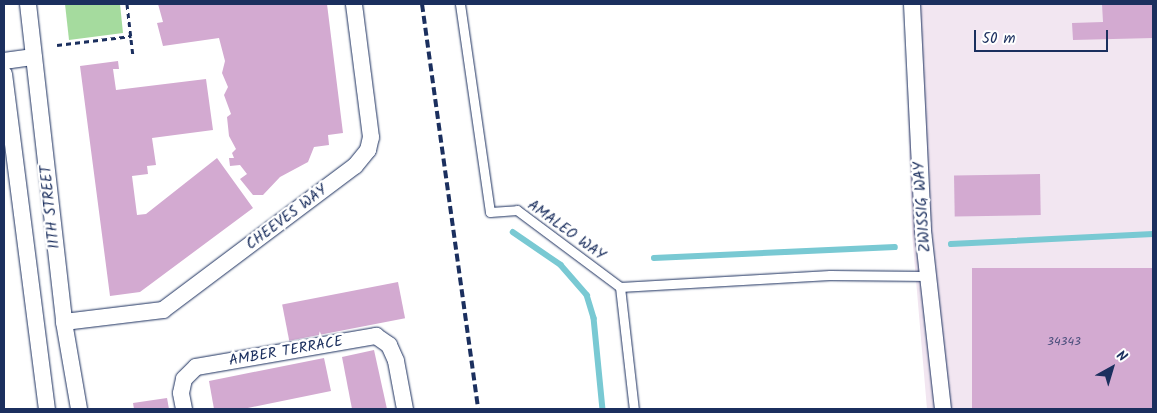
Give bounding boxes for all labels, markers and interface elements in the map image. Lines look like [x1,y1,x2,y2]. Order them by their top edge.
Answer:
scale bar [977,20,1111,52]
text: 50 m [982,27,1016,51]
street label: ZWISSIG WAY [911,161,935,253]
street label: 11TH STREET [38,164,64,250]
street label: CHEEVES WAY [243,182,331,254]
street label: AMALEO WAY [524,197,608,265]
street label: AMBER TERRACE [228,333,344,371]
house number: 34343 [1047,335,1081,349]
north arrow [1087,343,1137,393]
text: N [1111,345,1132,368]

